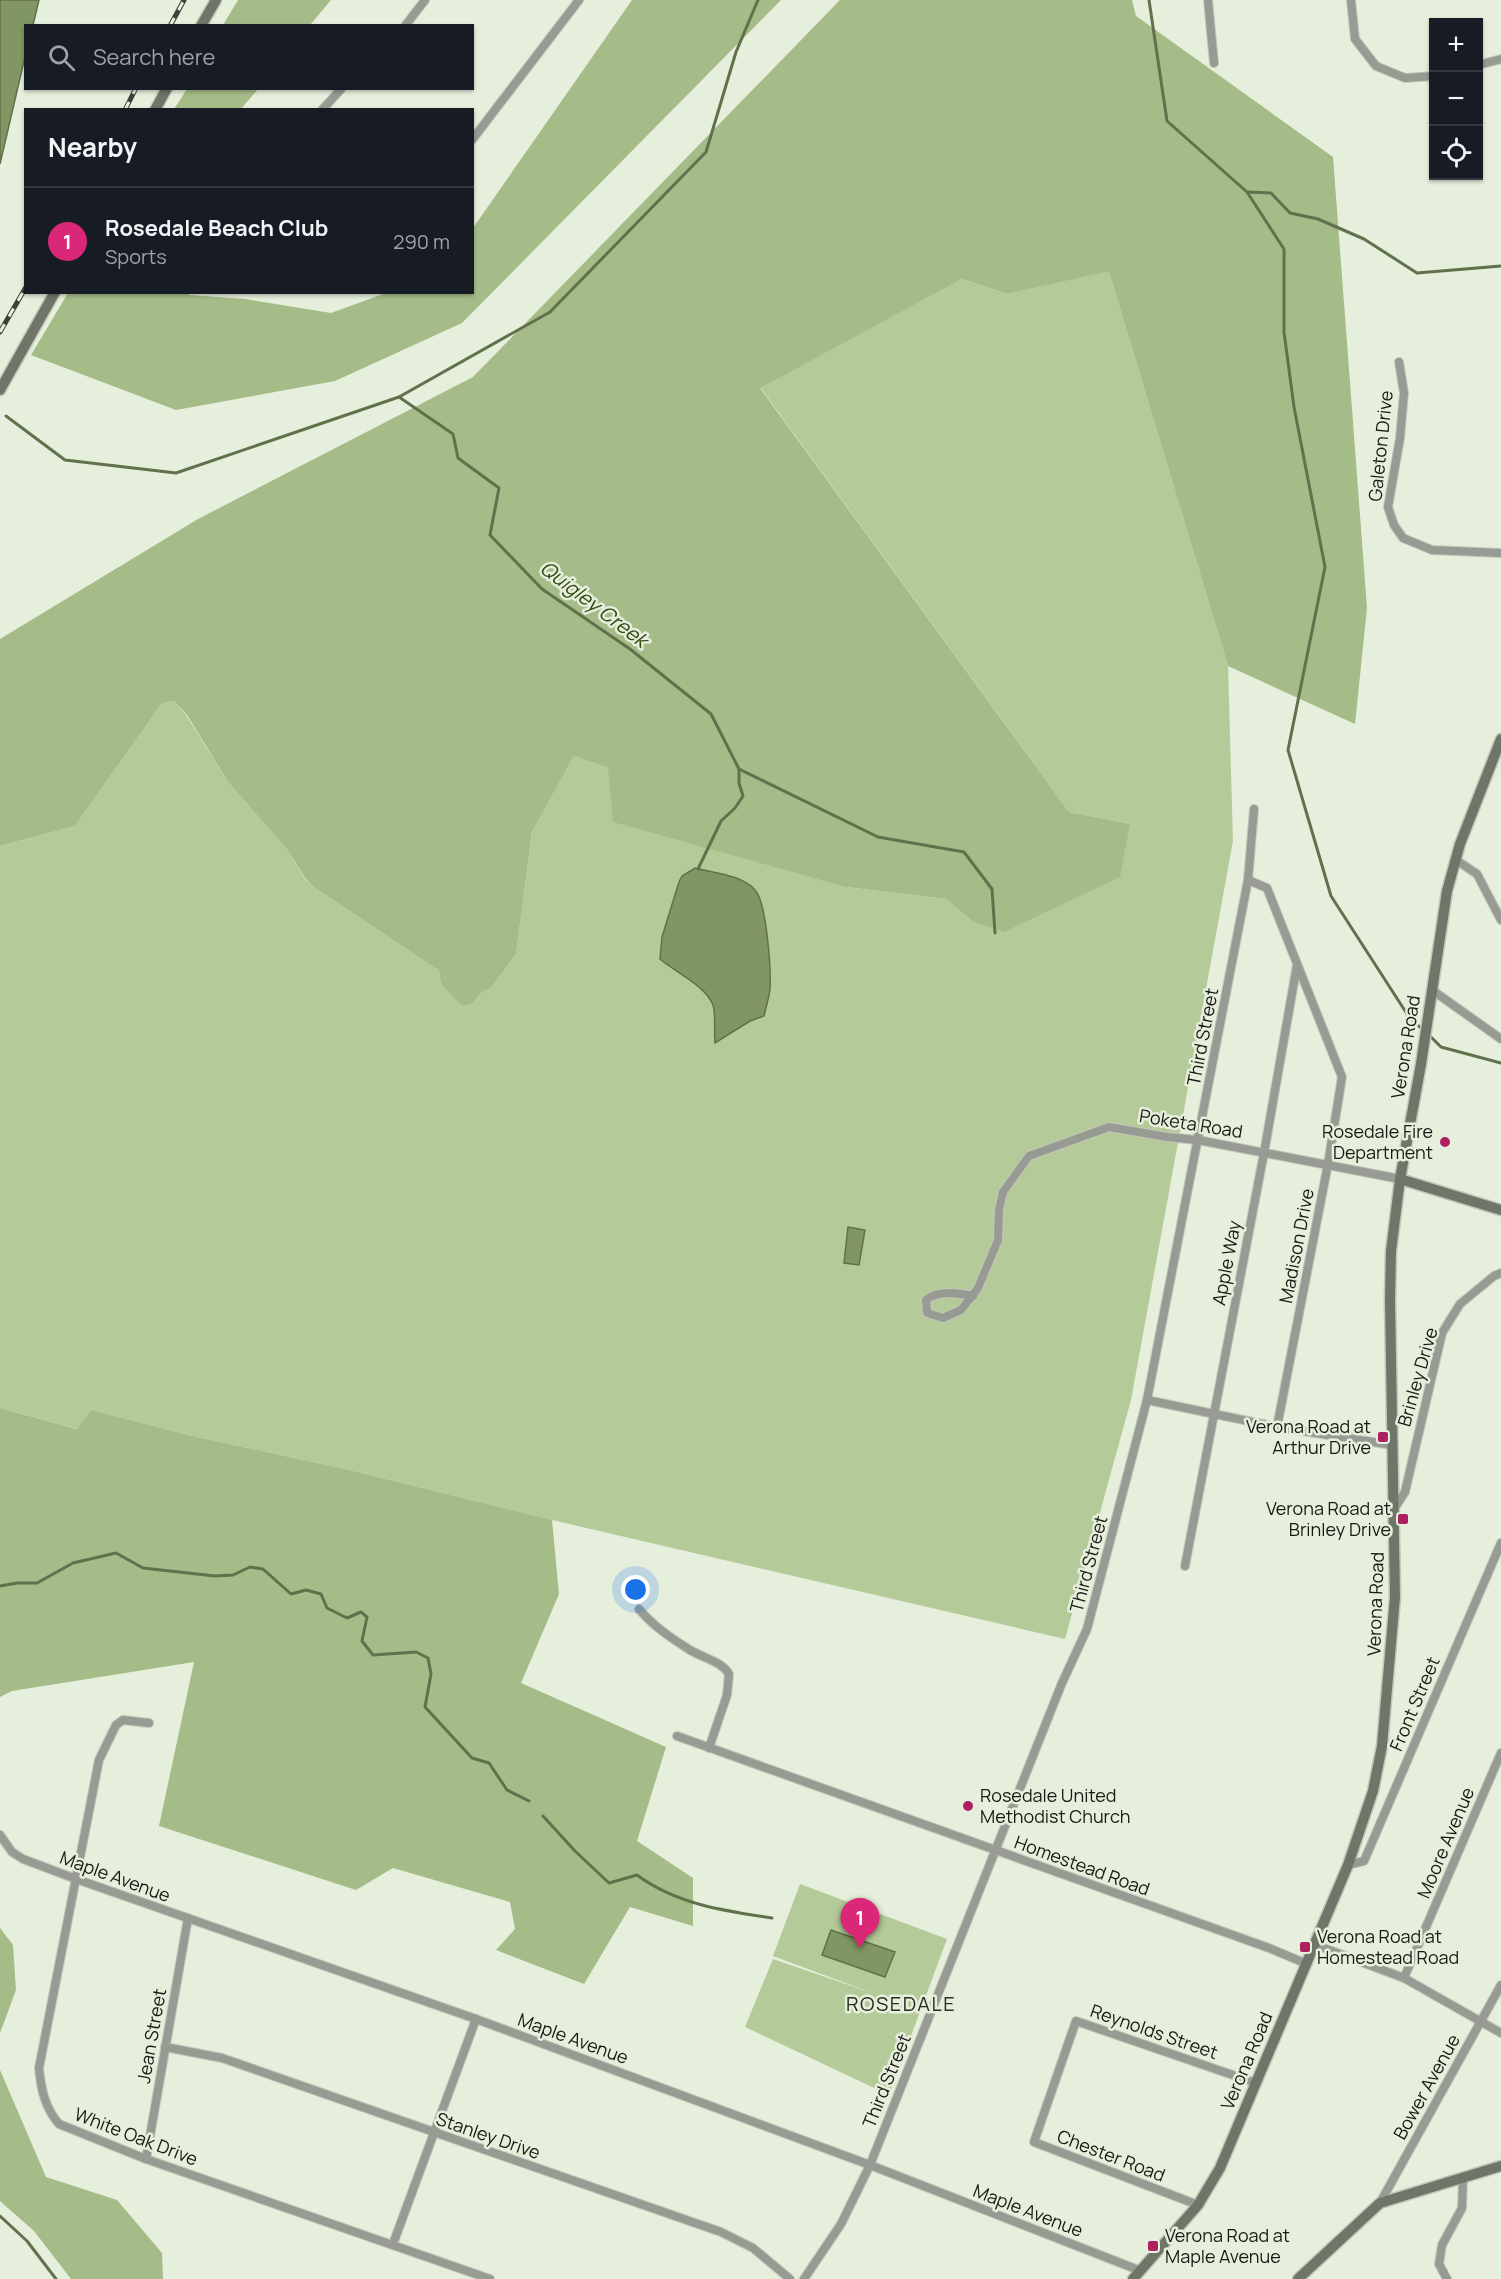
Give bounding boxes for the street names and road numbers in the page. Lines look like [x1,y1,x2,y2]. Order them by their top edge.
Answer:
street label: Galeton Drive [1362,389,1398,502]
street label: Third Street [1181,986,1223,1088]
street label: Verona Road [1385,993,1425,1100]
street label: Poketa Road [1138,1103,1244,1143]
street label: Madison Drive [1273,1186,1319,1305]
street label: Apple Way [1206,1218,1246,1307]
street label: Brinley Drive [1391,1324,1443,1429]
street label: Third Street [1064,1513,1112,1615]
street label: Verona Road [1361,1551,1389,1656]
street label: Front Street [1383,1653,1445,1755]
street label: Moore Avenue [1411,1783,1479,1902]
street label: Homestead Road [1011,1829,1153,1901]
street label: Maple Avenue [57,1845,174,1907]
street label: Jean Street [131,1987,171,2085]
street label: Reynolds Street [1087,1998,1221,2064]
street label: Maple Avenue [515,2007,632,2069]
street label: Verona Road [1215,2008,1277,2113]
street label: Third Street [856,2030,916,2131]
street label: Bower Avenue [1387,2030,1465,2144]
street label: White Oak Drive [71,2102,202,2171]
street label: Stanley Drive [433,2106,544,2164]
street label: Chester Road [1054,2123,1169,2187]
street label: Maple Avenue [970,2178,1087,2242]

